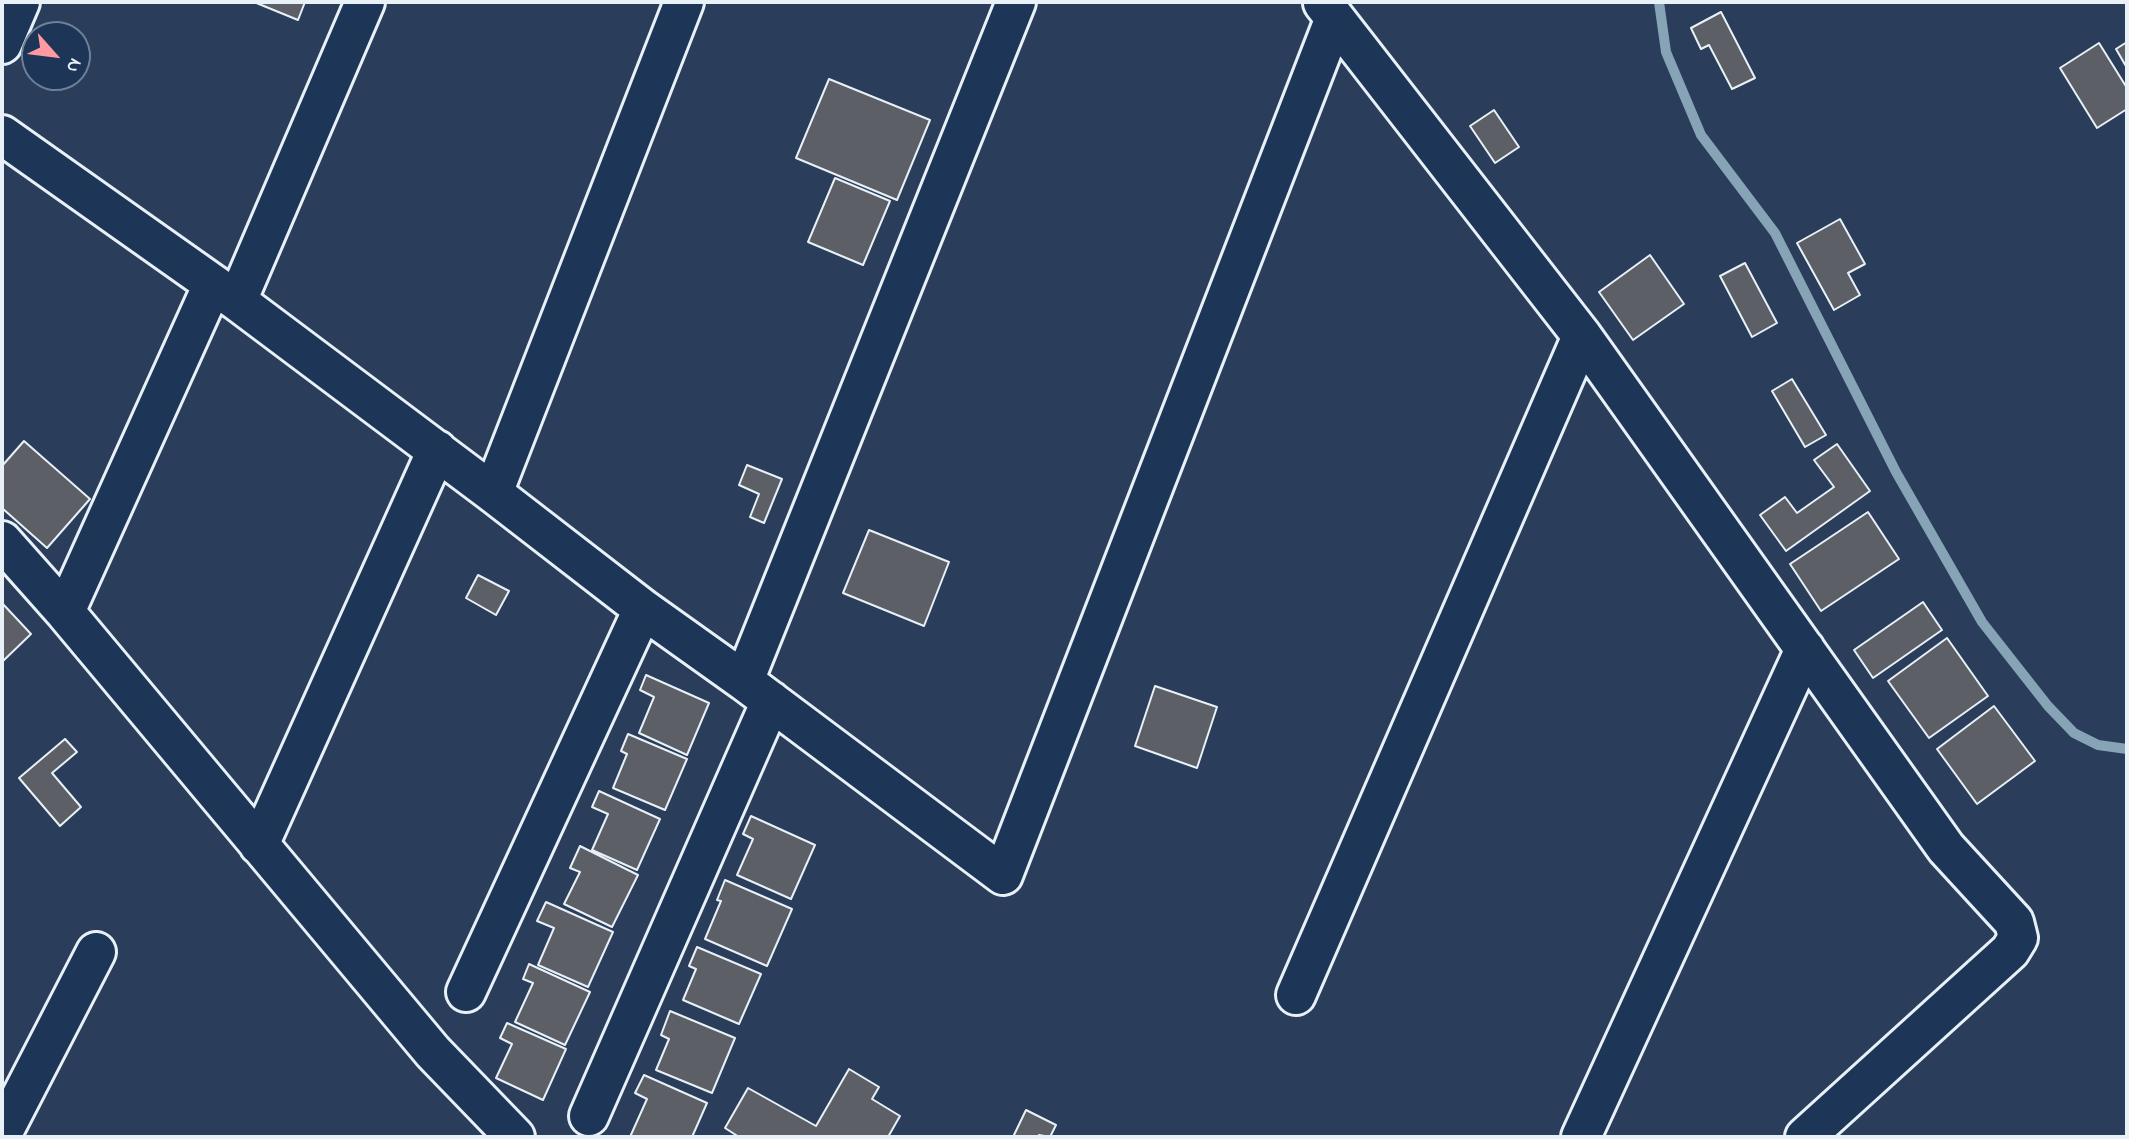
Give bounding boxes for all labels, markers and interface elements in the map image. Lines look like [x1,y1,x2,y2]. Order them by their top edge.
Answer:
north arrow [21,21,91,91]
text: N [58,53,88,77]

